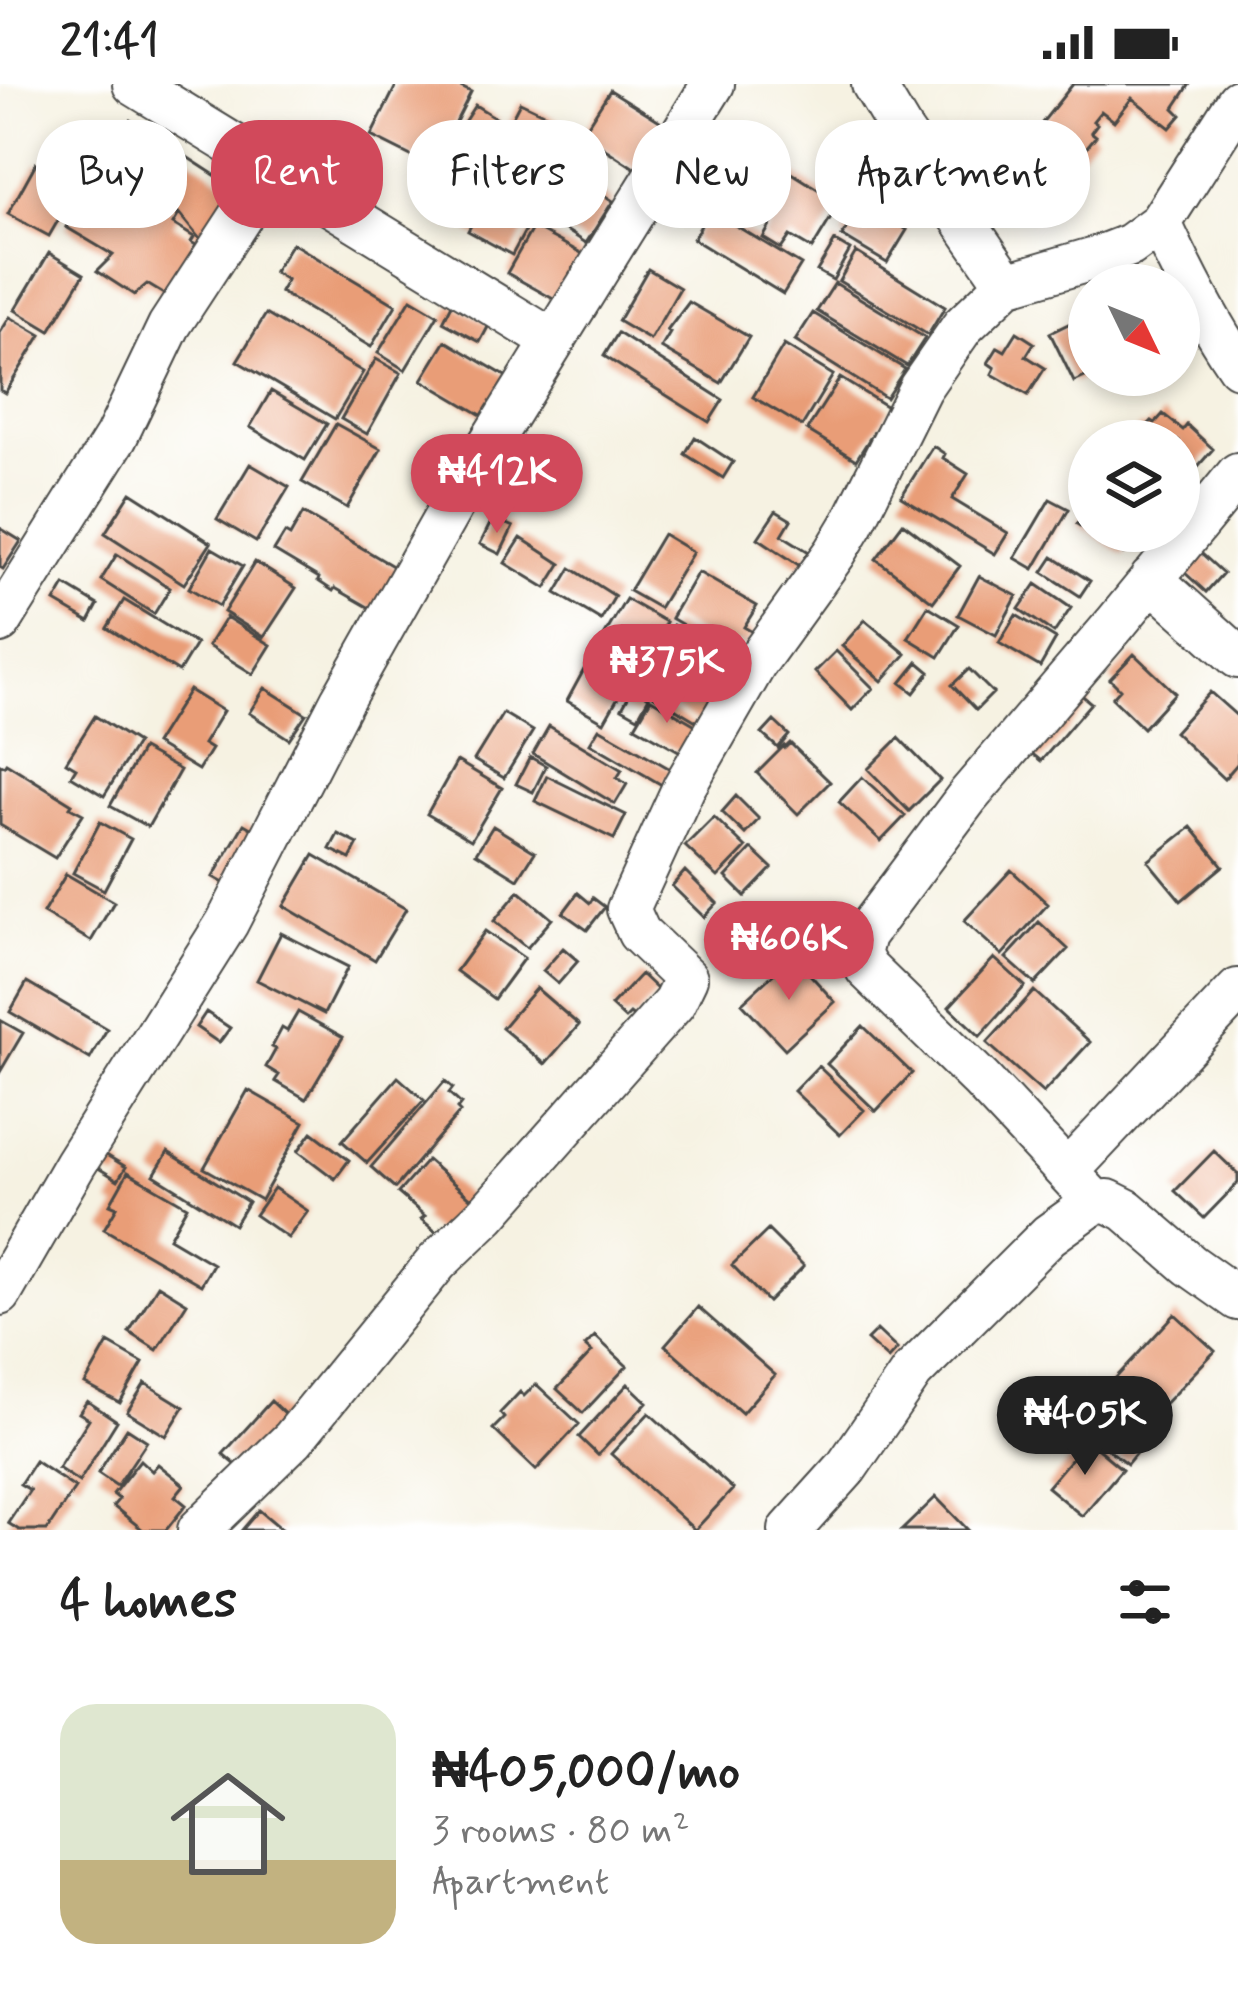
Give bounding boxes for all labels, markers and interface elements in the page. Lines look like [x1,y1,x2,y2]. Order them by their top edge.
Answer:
text: 21:41 [60,13,159,72]
chip: Buy [36,120,187,228]
chip: Rent [211,120,383,228]
chip: Filters [407,120,608,228]
chip: New [632,120,791,228]
chip: Apartment [815,120,1090,228]
north arrow [1068,264,1200,396]
map controls [1068,264,1200,552]
button: layers [1068,420,1200,552]
pin: ₦412K [413,434,581,536]
text: ₦412K [438,447,556,498]
pin: ₦375K [583,624,751,726]
text: ₦375K [610,637,724,688]
pin: ₦606K [705,901,873,1003]
text: ₦606K [731,914,847,965]
pin: ₦405K [1001,1376,1169,1478]
text: ₦405K [1024,1389,1146,1440]
text: 4 homes [60,1569,237,1635]
icon: filters [1112,1569,1178,1635]
text: ₦405,000/mo [432,1740,740,1806]
icon: home [156,1752,300,1896]
text: 3 rooms · 80 m² [432,1806,690,1857]
text: Apartment [432,1857,609,1908]

